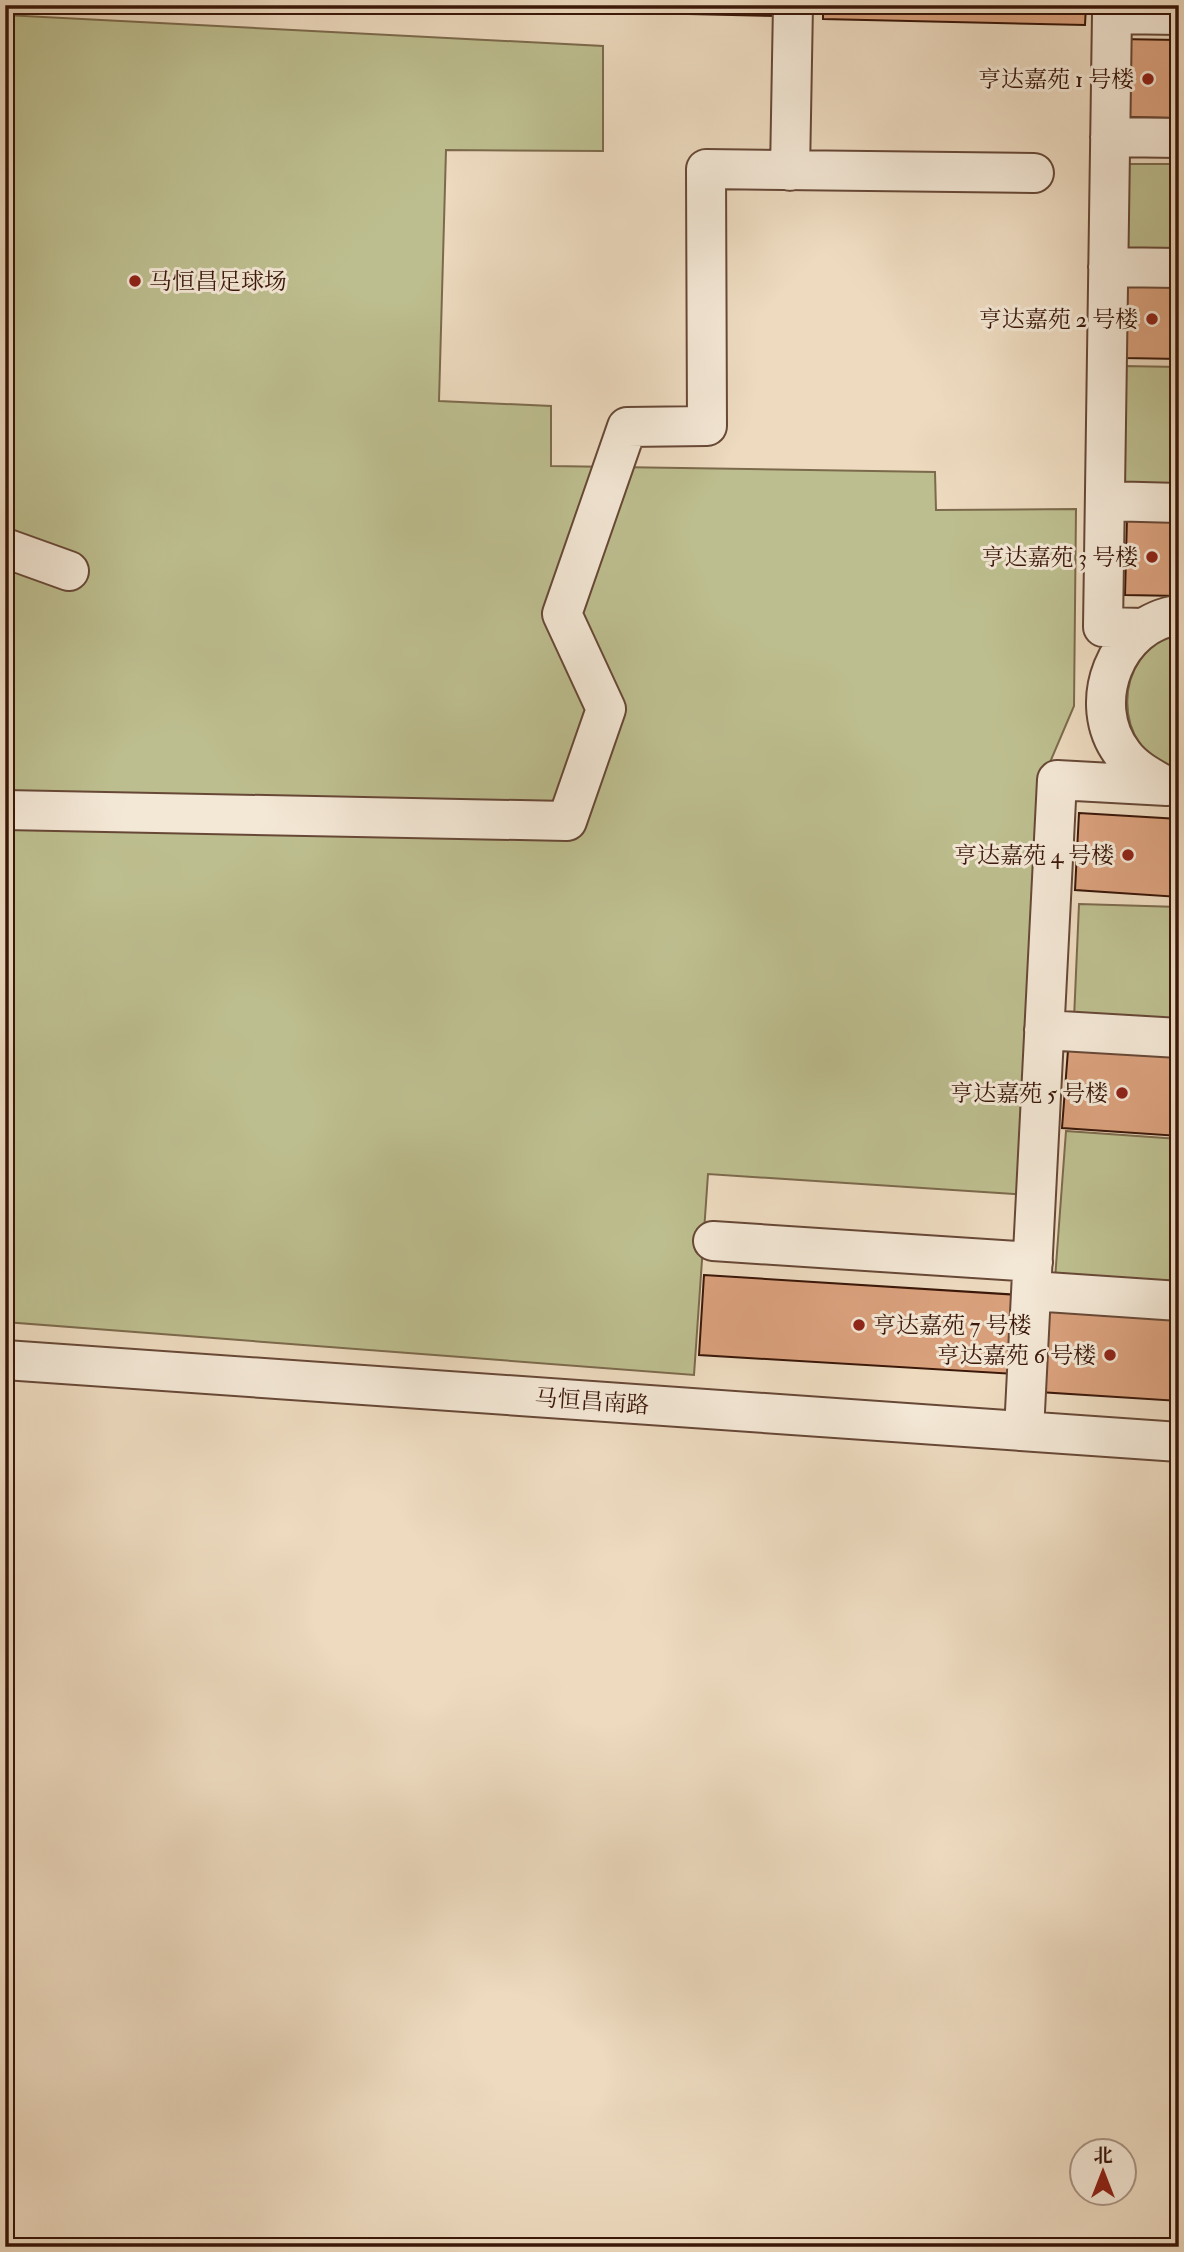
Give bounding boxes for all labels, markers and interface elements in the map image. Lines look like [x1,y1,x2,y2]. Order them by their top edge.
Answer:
place label: 亨达嘉苑 1 号楼 [978,65,1134,94]
marker: 亨达嘉苑 1 号楼 [1140,71,1156,87]
place label: 马恒昌足球场 [149,267,287,296]
marker: 马恒昌足球场 [127,273,143,289]
place label: 亨达嘉苑 2 号楼 [979,305,1138,334]
marker: 亨达嘉苑 2 号楼 [1144,311,1160,327]
place label: 亨达嘉苑 3 号楼 [981,543,1138,572]
marker: 亨达嘉苑 3 号楼 [1144,549,1160,565]
place label: 亨达嘉苑 4 号楼 [954,841,1114,870]
marker: 亨达嘉苑 4 号楼 [1120,847,1136,863]
place label: 亨达嘉苑 5 号楼 [950,1079,1108,1108]
marker: 亨达嘉苑 5 号楼 [1114,1085,1130,1101]
place label: 亨达嘉苑 7 号楼 [873,1311,1031,1340]
marker: 亨达嘉苑 7 号楼 [851,1317,867,1333]
place label: 亨达嘉苑 6 号楼 [937,1341,1096,1370]
marker: 亨达嘉苑 6 号楼 [1102,1347,1118,1363]
street label: 马恒昌南路 [534,1383,650,1420]
north arrow [1068,2136,1138,2206]
text: 北 [1093,2144,1113,2168]

